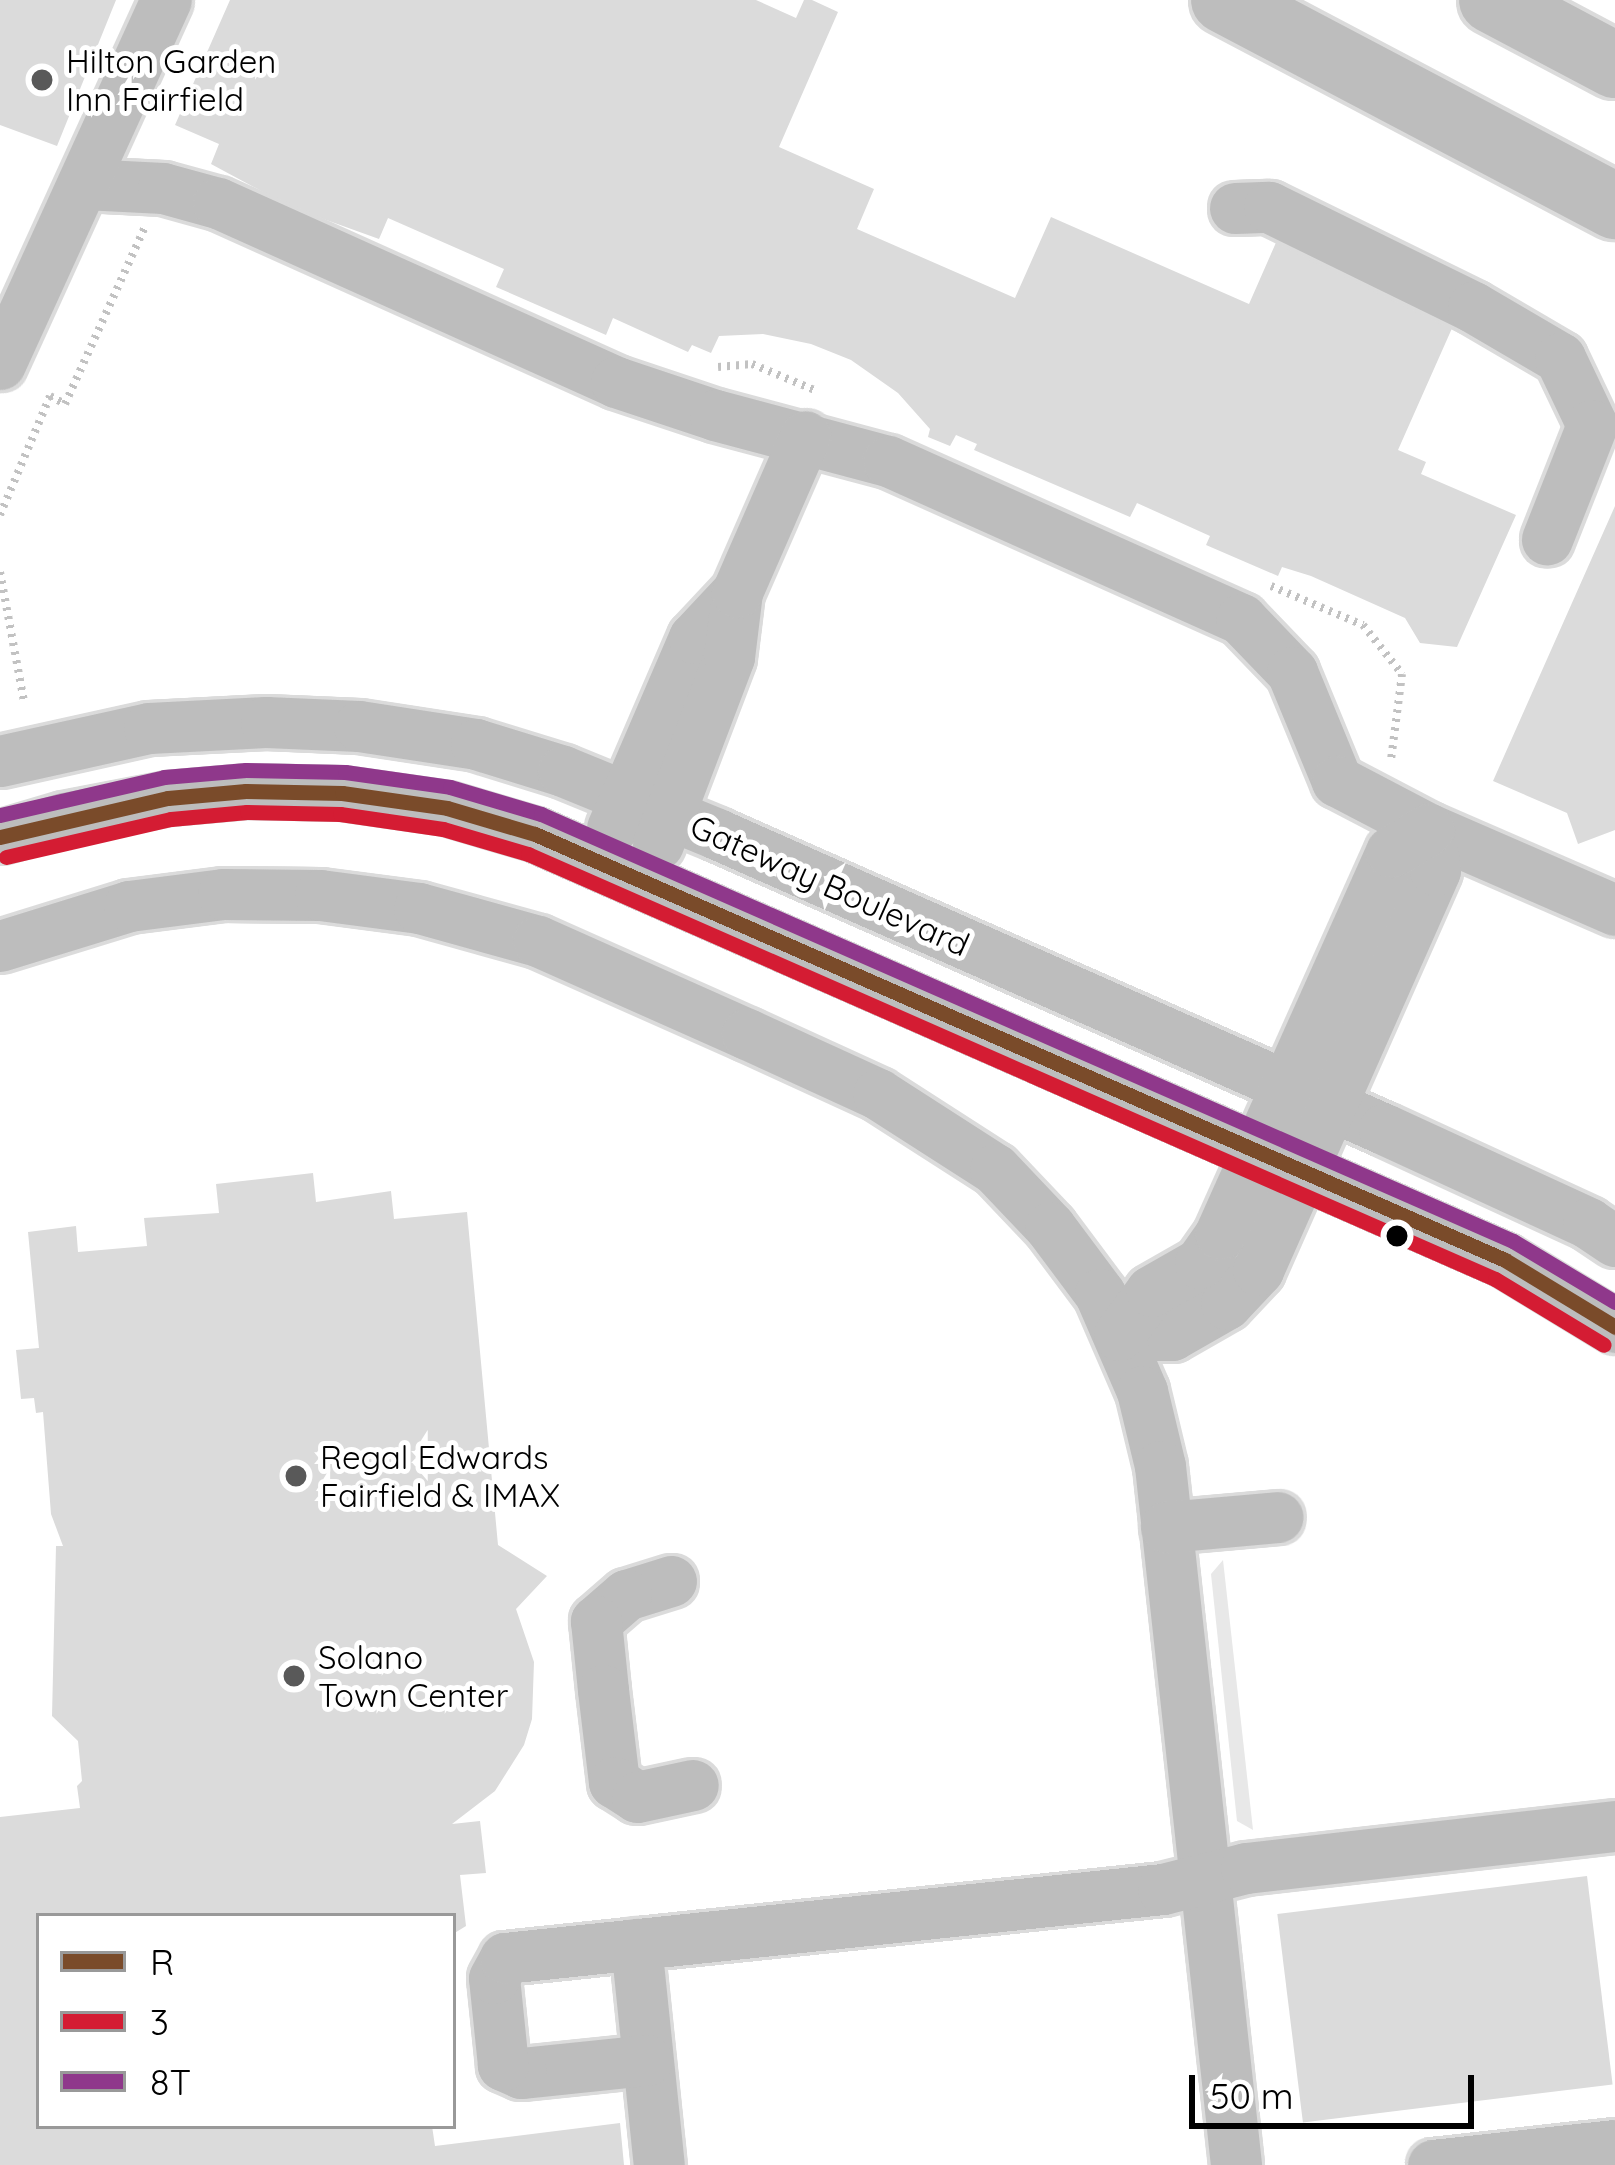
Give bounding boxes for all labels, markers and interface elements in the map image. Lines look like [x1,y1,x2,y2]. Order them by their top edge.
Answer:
place label: Hilton Garden Inn Fairfield [66,41,276,119]
marker: Hilton Garden Inn Fairfield [29,67,55,93]
street label: Gateway Boulevard [684,806,976,964]
unlabelled marker [1386,1225,1408,1247]
place label: Regal Edwards Fairfield & IMAX [320,1437,560,1515]
marker: Regal Edwards Fairfield & IMAX [283,1463,309,1489]
place label: Solano Town Center [318,1637,508,1715]
marker: Solano Town Center [281,1663,307,1689]
legend [36,1913,456,2129]
text: R [150,1939,174,1984]
text: 3 [150,1999,169,2044]
scale bar [1195,2051,1480,2125]
text: 8T [150,2059,191,2104]
text: 50 m [1210,2073,1294,2118]

